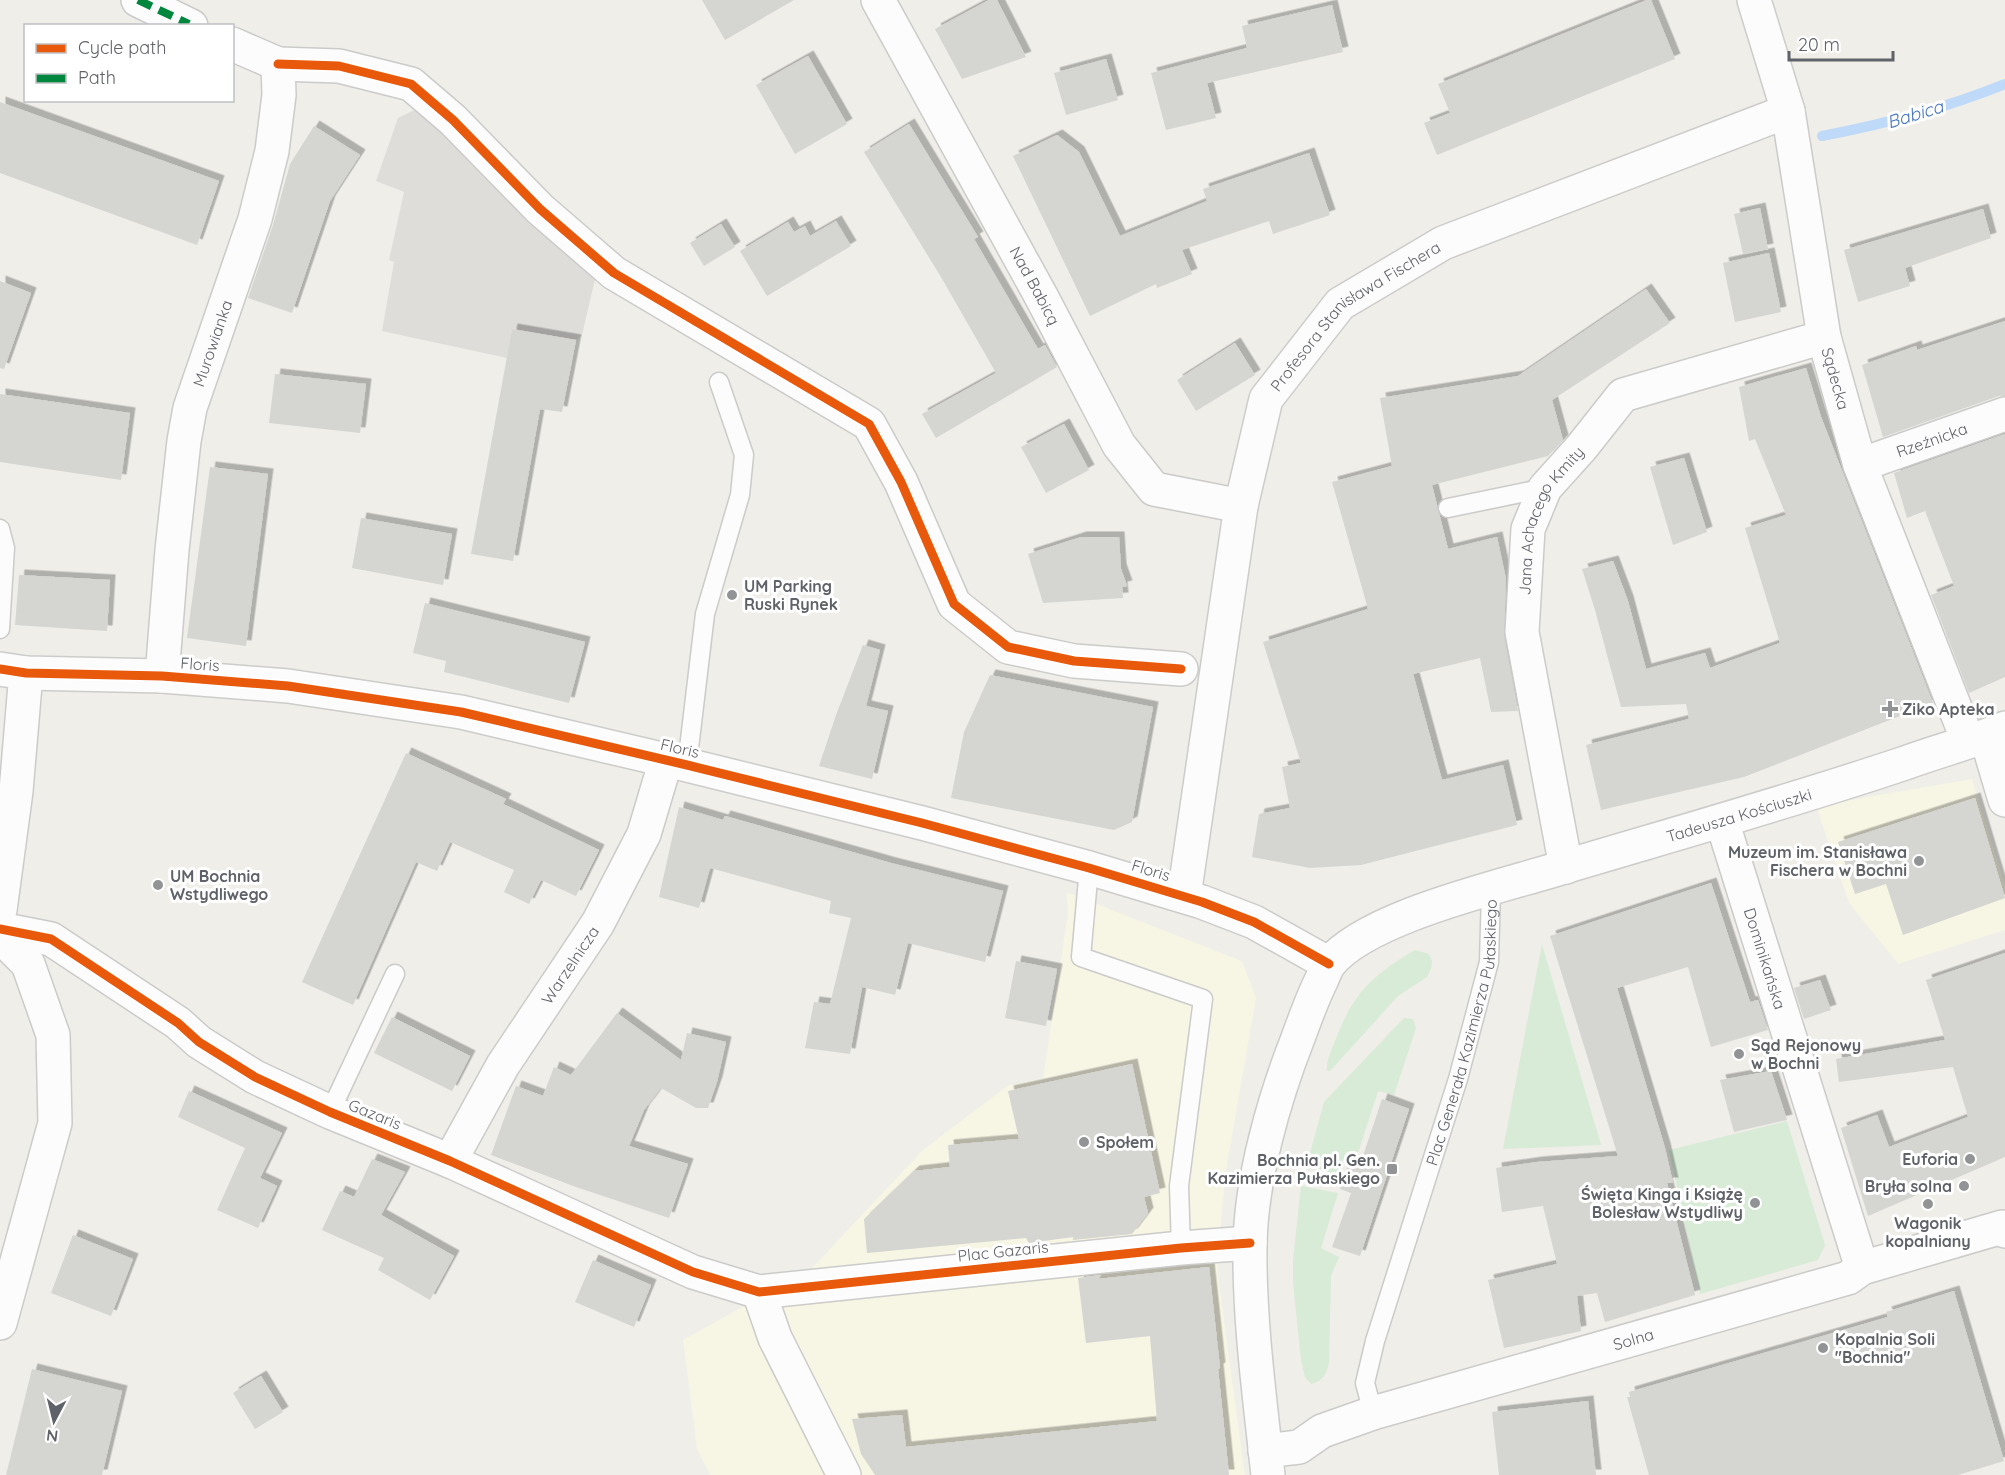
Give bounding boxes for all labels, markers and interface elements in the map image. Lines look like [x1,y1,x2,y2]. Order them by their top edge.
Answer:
legend [24,24,234,102]
scale bar [1789,24,1892,62]
text: 20 m [1798,33,1840,56]
text: Cycle path [78,36,166,59]
text: Path [78,66,116,89]
water label: Babica [1884,94,1947,133]
street label: Profesora Stanisława Fischera [1266,237,1444,395]
street label: Nad Babicą [1006,243,1064,328]
street label: Murowianka [188,297,236,389]
street label: Sądecka [1817,345,1854,412]
street label: Rzeźnicka [1893,418,1970,462]
street label: Jana Achacego Kmity [1514,442,1588,596]
place label: UM Parking Ruski Rynek [744,576,838,614]
marker: UM Parking Ruski Rynek [725,588,739,602]
street label: Floris [180,653,220,675]
place label: Ziko Apteka [1902,699,1995,719]
marker: Ziko Apteka [1883,702,1897,716]
street label: Floris [659,734,701,762]
street label: Tadeusza Kościuszki [1664,784,1814,846]
place label: Muzeum im. Stanisława Fischera w Bochni [1728,842,1907,880]
marker: Muzeum im. Stanisława Fischera w Bochni [1912,854,1926,868]
street label: Floris [1129,855,1173,885]
place label: UM Bochnia Wstydliwego [170,866,268,904]
marker: UM Bochnia Wstydliwego [151,878,165,892]
street label: Plac Generała Kazimierza Pułaskiego [1421,899,1501,1168]
street label: Dominikańska [1740,905,1790,1012]
street label: Warzelnicza [537,922,603,1008]
place label: Sąd Rejonowy w Bochni [1751,1035,1861,1073]
marker: Sąd Rejonowy w Bochni [1732,1047,1746,1061]
street label: Gazaris [346,1094,404,1134]
place label: Społem [1096,1132,1154,1152]
marker: Społem [1077,1135,1091,1149]
place label: Euforia [1902,1149,1958,1169]
place label: Bochnia pl. Gen. Kazimierza Pułaskiego [1208,1150,1380,1188]
marker: Euforia [1963,1152,1977,1166]
marker: Bochnia pl. Gen. Kazimierza Pułaskiego [1385,1162,1399,1176]
place label: Bryła solna [1865,1176,1952,1196]
marker: Bryła solna [1957,1179,1971,1193]
place label: Święta Kinga i Książę Bolesław Wstydliwy [1581,1184,1743,1222]
marker: Święta Kinga i Książę Bolesław Wstydliwy [1748,1196,1762,1210]
marker: Wagonik kopalniany [1921,1197,1935,1211]
place label: Wagonik kopalniany [1885,1213,1971,1251]
street label: Plac Gazaris [957,1236,1049,1266]
street label: Solna [1611,1324,1656,1354]
place label: Kopalnia Soli "Bochnia" [1835,1329,1935,1367]
marker: Kopalnia Soli "Bochnia" [1816,1341,1830,1355]
north arrow [24,1391,84,1451]
text: N [45,1425,59,1447]

